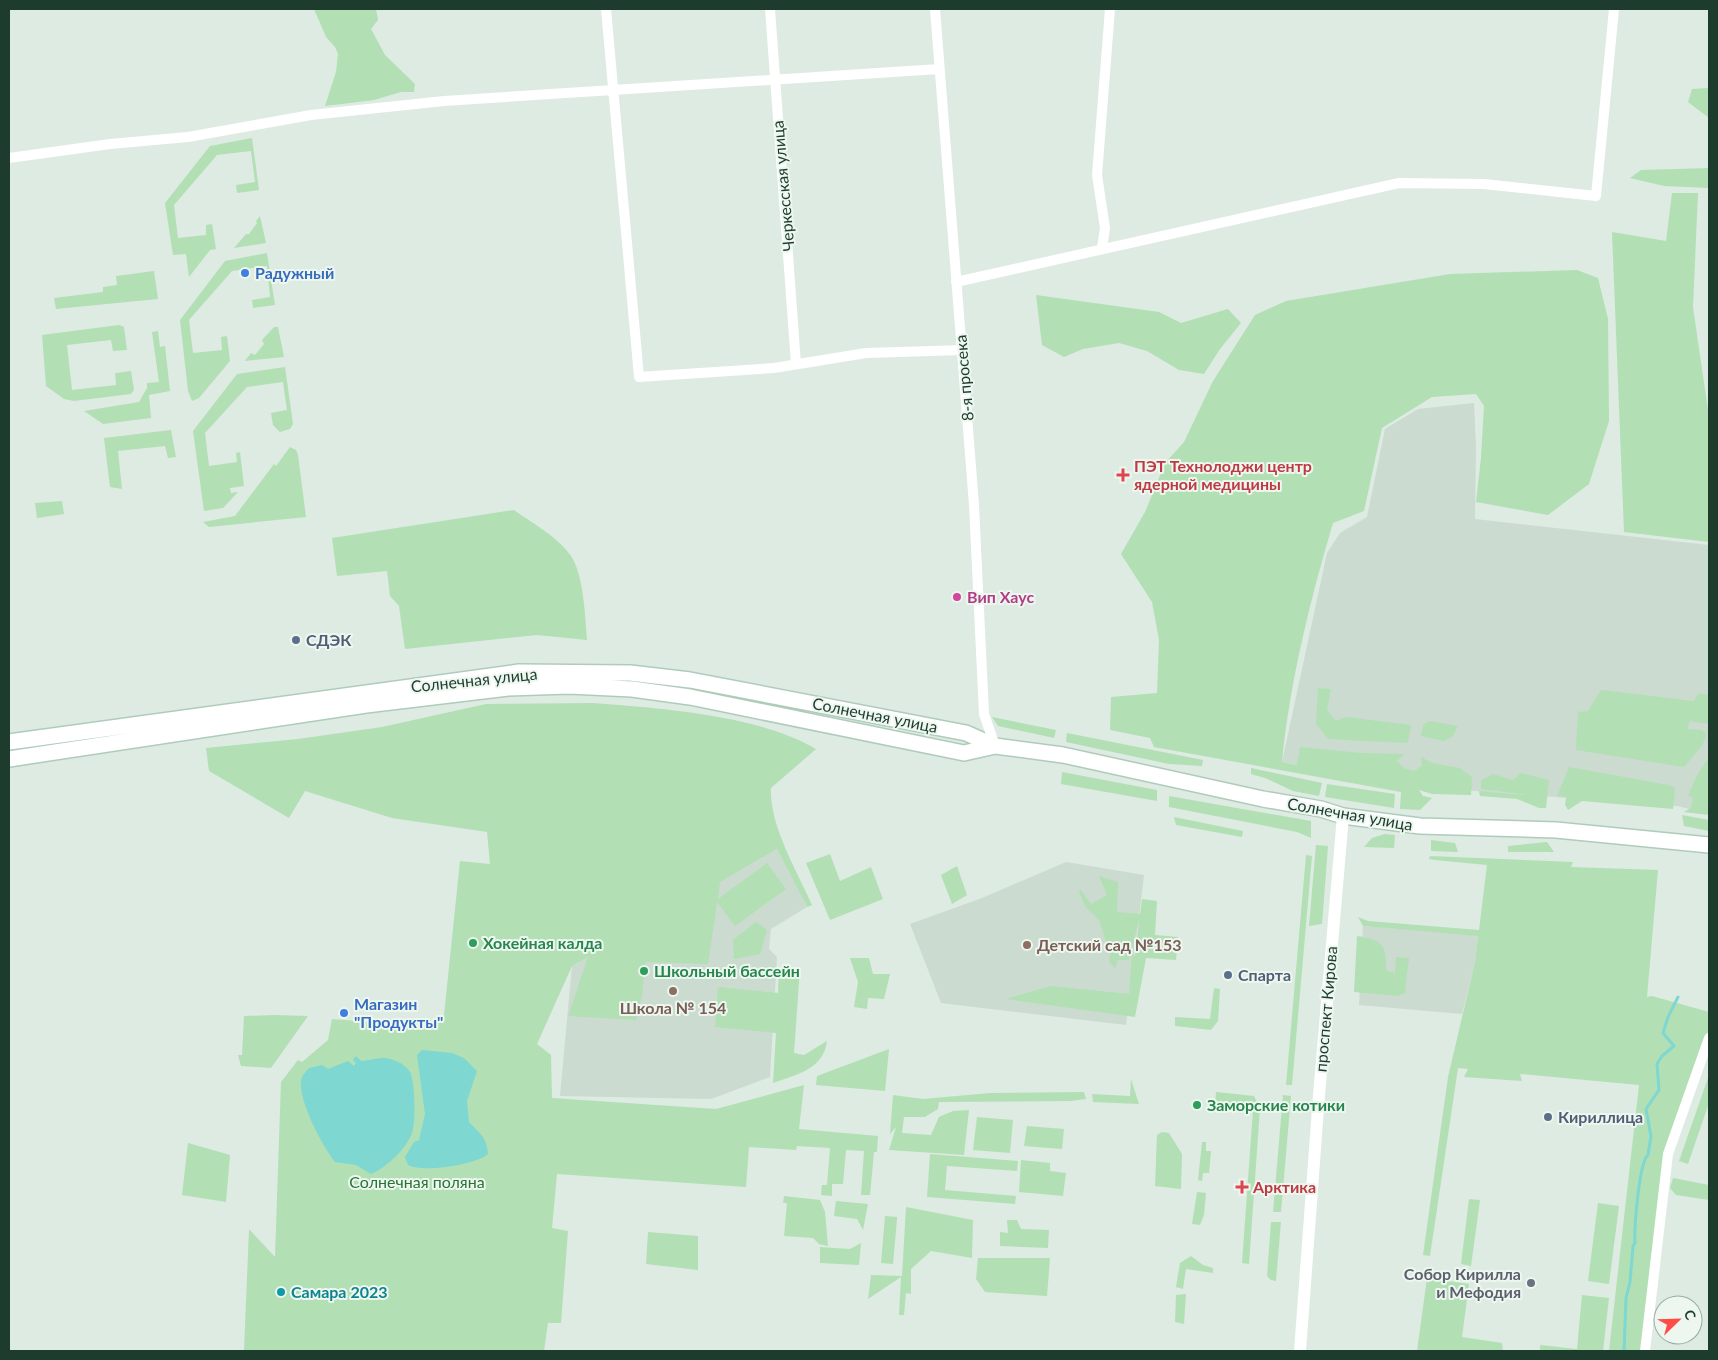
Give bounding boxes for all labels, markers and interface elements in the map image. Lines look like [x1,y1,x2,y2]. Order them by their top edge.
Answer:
street label: Черкесская улица [767,120,798,252]
place label: Радужный [255,263,334,282]
marker: Радужный [239,267,251,279]
street label: 8-я просека [950,334,977,422]
place label: ПЭТ Технолоджи центр ядерной медицины [1134,456,1312,493]
marker: ПЭТ Технолоджи центр ядерной медицины [1116,468,1130,482]
place label: Вип Хаус [967,587,1034,606]
marker: Вип Хаус [951,591,963,603]
place label: СДЭК [306,630,352,649]
marker: СДЭК [290,634,302,646]
street label: Солнечная улица [410,663,538,696]
street label: Солнечная улица [811,693,939,736]
street label: Солнечная улица [1286,793,1414,834]
place label: Хокейная калда [483,933,602,952]
place label: Детский сад №153 [1037,935,1181,954]
marker: Хокейная калда [467,937,479,949]
marker: Детский сад №153 [1021,939,1033,951]
street label: проспект Кирова [1311,945,1340,1073]
place label: Школьный бассейн [654,961,800,980]
marker: Школьный бассейн [638,965,650,977]
place label: Спарта [1238,965,1291,984]
marker: Спарта [1222,969,1234,981]
marker: Школа № 154 [667,985,679,997]
place label: Магазин "Продукты" [354,994,443,1031]
place label: Школа № 154 [620,998,726,1017]
marker: Магазин "Продукты" [338,1007,350,1019]
place label: Заморские котики [1207,1095,1345,1114]
marker: Заморские котики [1191,1099,1203,1111]
place label: Кириллица [1558,1107,1643,1126]
marker: Кириллица [1542,1111,1554,1123]
park label: Солнечная поляна [349,1172,485,1191]
place label: Арктика [1252,1177,1316,1196]
marker: Арктика [1235,1180,1249,1194]
place label: Собор Кирилла и Мефодия [1404,1264,1521,1301]
marker: Собор Кирилла и Мефодия [1525,1277,1537,1289]
place label: Самара 2023 [291,1282,388,1301]
marker: Самара 2023 [275,1286,287,1298]
north arrow [1653,1295,1703,1345]
text: С [1681,1307,1700,1323]

